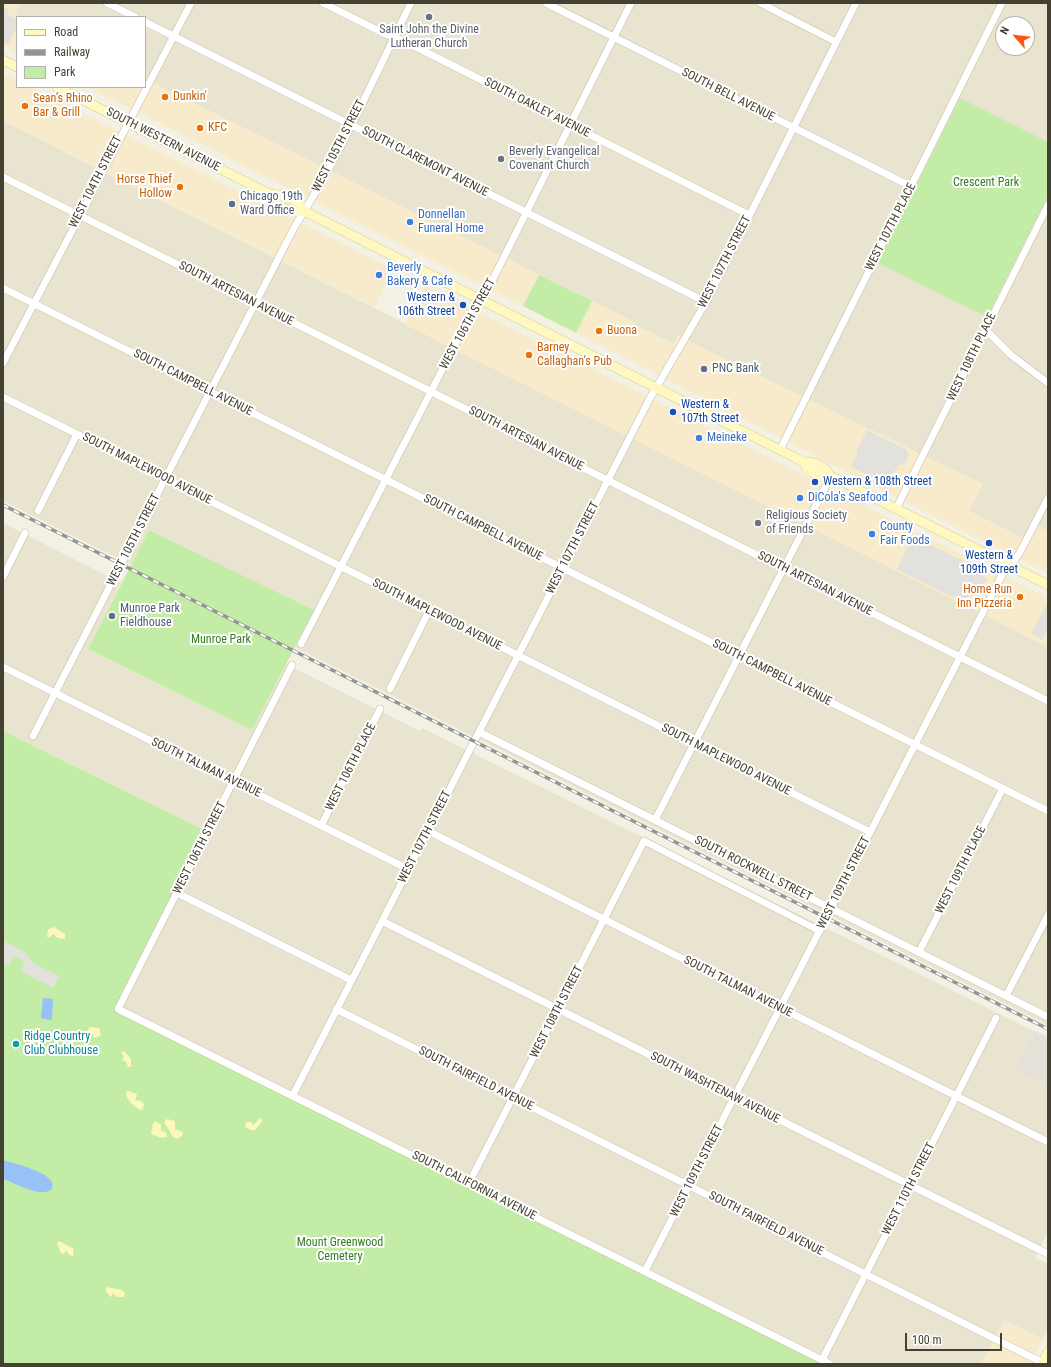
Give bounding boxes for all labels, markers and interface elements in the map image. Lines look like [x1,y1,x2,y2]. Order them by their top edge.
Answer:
marker: Saint John the Divine Lutheran Church [424,12,434,22]
legend [16,16,146,88]
north arrow [995,16,1035,56]
place label: Saint John the Divine Lutheran Church [379,23,479,51]
text: Road [54,25,78,39]
text: N [998,25,1012,37]
text: Railway [54,45,90,59]
text: Park [54,65,75,79]
street label: SOUTH BELL AVENUE [679,65,777,125]
street label: SOUTH OAKLEY AVENUE [482,75,592,141]
place label: Dunkin' [173,90,207,104]
place label: Sean’s Rhino Bar & Grill [33,92,93,120]
marker: Dunkin' [160,92,170,102]
street label: WEST 105TH STREET [310,97,368,195]
marker: Sean’s Rhino Bar & Grill [20,101,30,111]
street label: SOUTH WESTERN AVENUE [104,105,222,175]
place label: KFC [208,121,227,135]
marker: KFC [195,123,205,133]
street label: SOUTH CLAREMONT AVENUE [359,124,491,200]
street label: WEST 104TH STREET [67,133,125,231]
place label: Beverly Evangelical Covenant Church [509,145,599,173]
marker: Beverly Evangelical Covenant Church [496,154,506,164]
place label: Horse Thief Hollow [117,173,172,201]
park label: Crescent Park [953,176,1019,190]
street label: WEST 107TH PLACE [863,181,919,273]
marker: Horse Thief Hollow [175,182,185,192]
place label: Chicago 19th Ward Office [240,190,303,218]
marker: Chicago 19th Ward Office [227,199,237,209]
place label: Donnellan Funeral Home [418,208,484,236]
street label: WEST 107TH STREET [696,213,754,311]
marker: Donnellan Funeral Home [405,217,415,227]
street label: SOUTH ARTESIAN AVENUE [176,259,296,329]
place label: Beverly Bakery & Cafe [387,261,453,289]
marker: Beverly Bakery & Cafe [374,270,384,280]
street label: WEST 106TH STREET [437,276,499,372]
place label: Western & 106th Street [397,291,455,319]
marker: Western & 106th Street [458,300,468,310]
street label: WEST 108TH PLACE [944,310,1000,404]
place label: Buona [607,324,637,338]
marker: Buona [594,326,604,336]
place label: Barney Callaghan’s Pub [537,341,612,369]
street label: SOUTH CAMPBELL AVENUE [131,347,255,419]
marker: Barney Callaghan’s Pub [524,350,534,360]
place label: PNC Bank [712,362,759,376]
marker: PNC Bank [699,364,709,374]
place label: Western & 107th Street [681,398,739,426]
street label: SOUTH ARTESIAN AVENUE [466,404,586,474]
marker: Western & 107th Street [668,407,678,417]
street label: SOUTH MAPLEWOOD AVENUE [80,430,214,508]
place label: Meineke [707,431,747,445]
marker: Meineke [694,433,704,443]
place label: Western & 108th Street [823,475,932,489]
marker: Western & 108th Street [810,477,820,487]
street label: WEST 105TH STREET [105,491,163,589]
place label: DiCola's Seafood [808,491,888,505]
street label: SOUTH CAMPBELL AVENUE [421,492,545,564]
marker: DiCola's Seafood [795,493,805,503]
street label: WEST 107TH STREET [544,499,602,597]
place label: Religious Society of Friends [766,509,847,537]
marker: Religious Society of Friends [753,518,763,528]
place label: County Fair Foods [880,520,930,548]
marker: County Fair Foods [867,529,877,539]
marker: Western & 109th Street [984,538,994,548]
street label: SOUTH ARTESIAN AVENUE [755,549,875,619]
place label: Western & 109th Street [960,549,1018,577]
street label: SOUTH MAPLEWOOD AVENUE [370,576,504,654]
place label: Home Run Inn Pizzeria [957,583,1012,611]
marker: Home Run Inn Pizzeria [1015,592,1025,602]
place label: Munroe Park Fieldhouse [120,602,180,630]
marker: Munroe Park Fieldhouse [107,611,117,621]
park label: Munroe Park [191,633,251,647]
street label: SOUTH CAMPBELL AVENUE [710,637,834,709]
street label: WEST 106TH PLACE [323,721,379,813]
street label: SOUTH MAPLEWOOD AVENUE [659,721,793,799]
street label: SOUTH TALMAN AVENUE [149,735,263,801]
street label: WEST 107TH STREET [396,788,454,886]
street label: WEST 106TH STREET [171,799,229,897]
street label: WEST 109TH PLACE [933,824,989,916]
street label: SOUTH ROCKWELL STREET [692,833,814,905]
street label: WEST 109TH STREET [815,834,873,932]
street label: SOUTH TALMAN AVENUE [681,953,795,1021]
street label: WEST 108TH STREET [528,963,586,1061]
place label: Ridge Country Club Clubhouse [24,1030,98,1058]
marker: Ridge Country Club Clubhouse [11,1039,21,1049]
street label: SOUTH FAIRFIELD AVENUE [416,1044,536,1114]
street label: SOUTH WASHTENAW AVENUE [648,1049,782,1127]
street label: WEST 109TH STREET [668,1122,726,1220]
street label: WEST 110TH STREET [880,1140,938,1238]
street label: SOUTH CALIFORNIA AVENUE [409,1148,539,1224]
street label: SOUTH FAIRFIELD AVENUE [706,1189,826,1259]
park label: Mount Greenwood Cemetery [297,1236,383,1264]
scale bar [907,1325,1004,1351]
text: 100 m [912,1333,942,1347]

